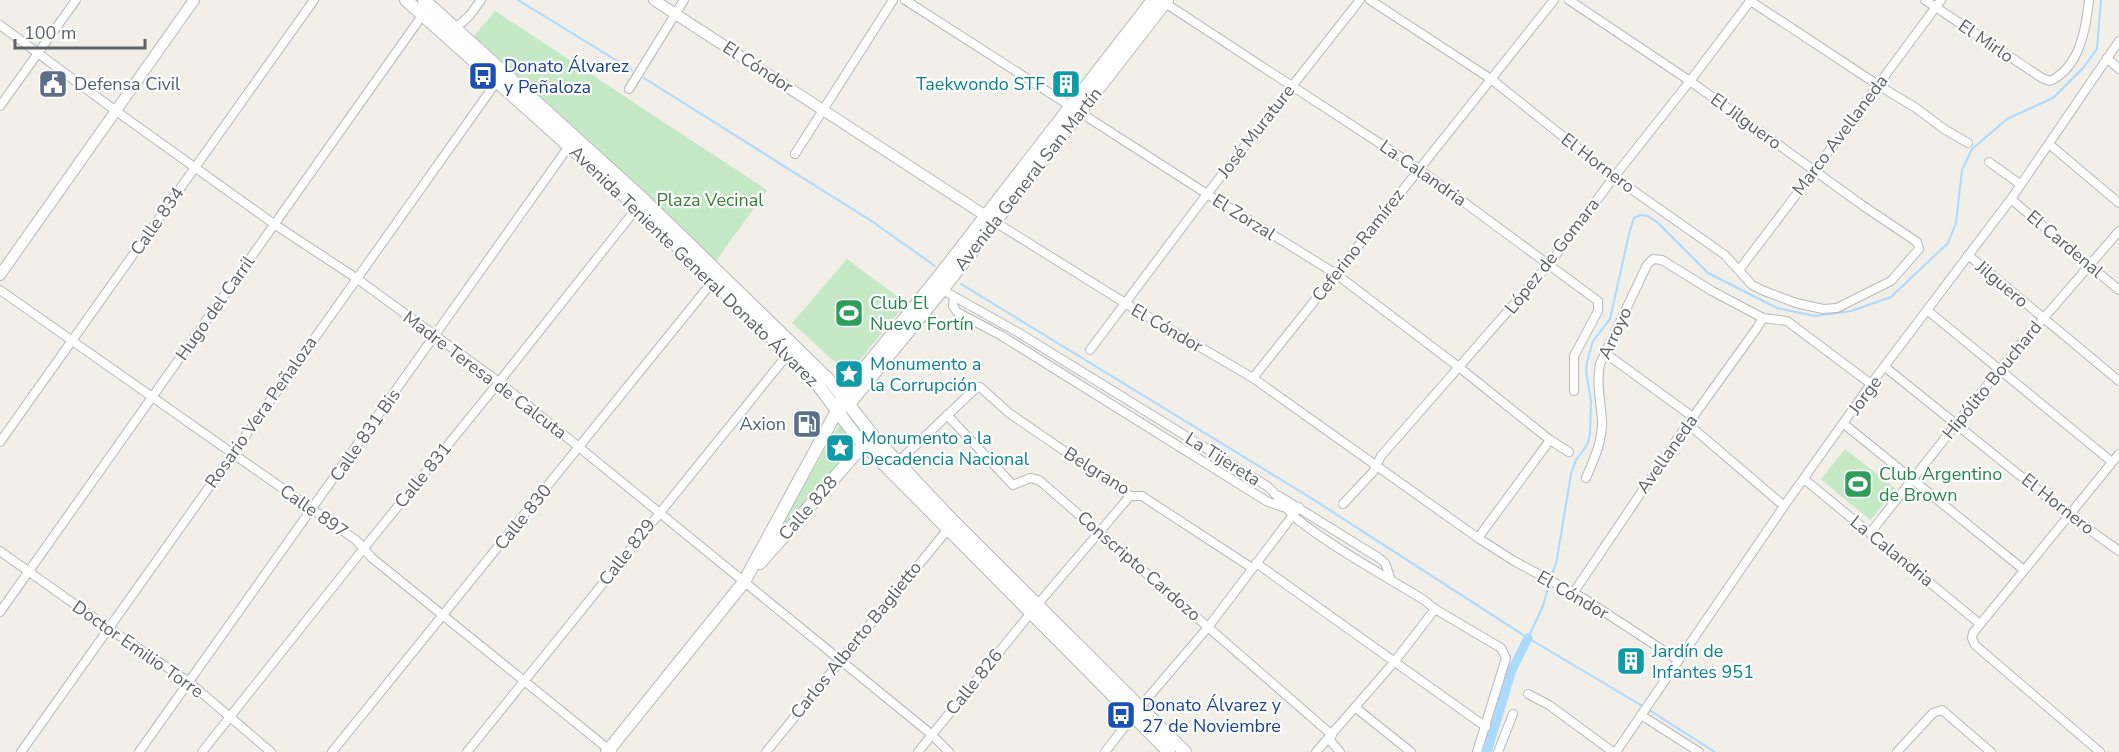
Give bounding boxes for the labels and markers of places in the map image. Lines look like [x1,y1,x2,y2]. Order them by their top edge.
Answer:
place label: Donato Álvarez y Peñaloza [504,54,629,99]
bus stop icon: Donato Álvarez y Peñaloza [467,60,499,92]
public building icon: Defensa Civil [37,68,69,100]
building icon: Taekwondo STF [1050,68,1082,100]
place label: Defensa Civil [74,72,181,96]
place label: Taekwondo STF [916,72,1045,96]
place label: Club El Nuevo Fortín [870,291,974,336]
sports icon: Club El Nuevo Fortín [833,297,865,329]
place label: Monumento a la Corrupción [870,352,981,397]
place icon: Monumento a la Corrupción [833,358,865,390]
fuel station icon: Axion [791,408,823,440]
place label: Axion [739,412,786,436]
place label: Monumento a la Decadencia Nacional [861,426,1030,471]
place icon: Monumento a la Decadencia Nacional [824,432,856,464]
place label: Club Argentino de Brown [1879,462,2002,507]
sports icon: Club Argentino de Brown [1842,468,1874,500]
place label: Jardín de Infantes 951 [1651,639,1754,684]
building icon: Jardín de Infantes 951 [1615,645,1647,677]
place label: Donato Álvarez y 27 de Noviembre [1142,693,1282,738]
bus stop icon: Donato Álvarez y 27 de Noviembre [1105,699,1137,731]

